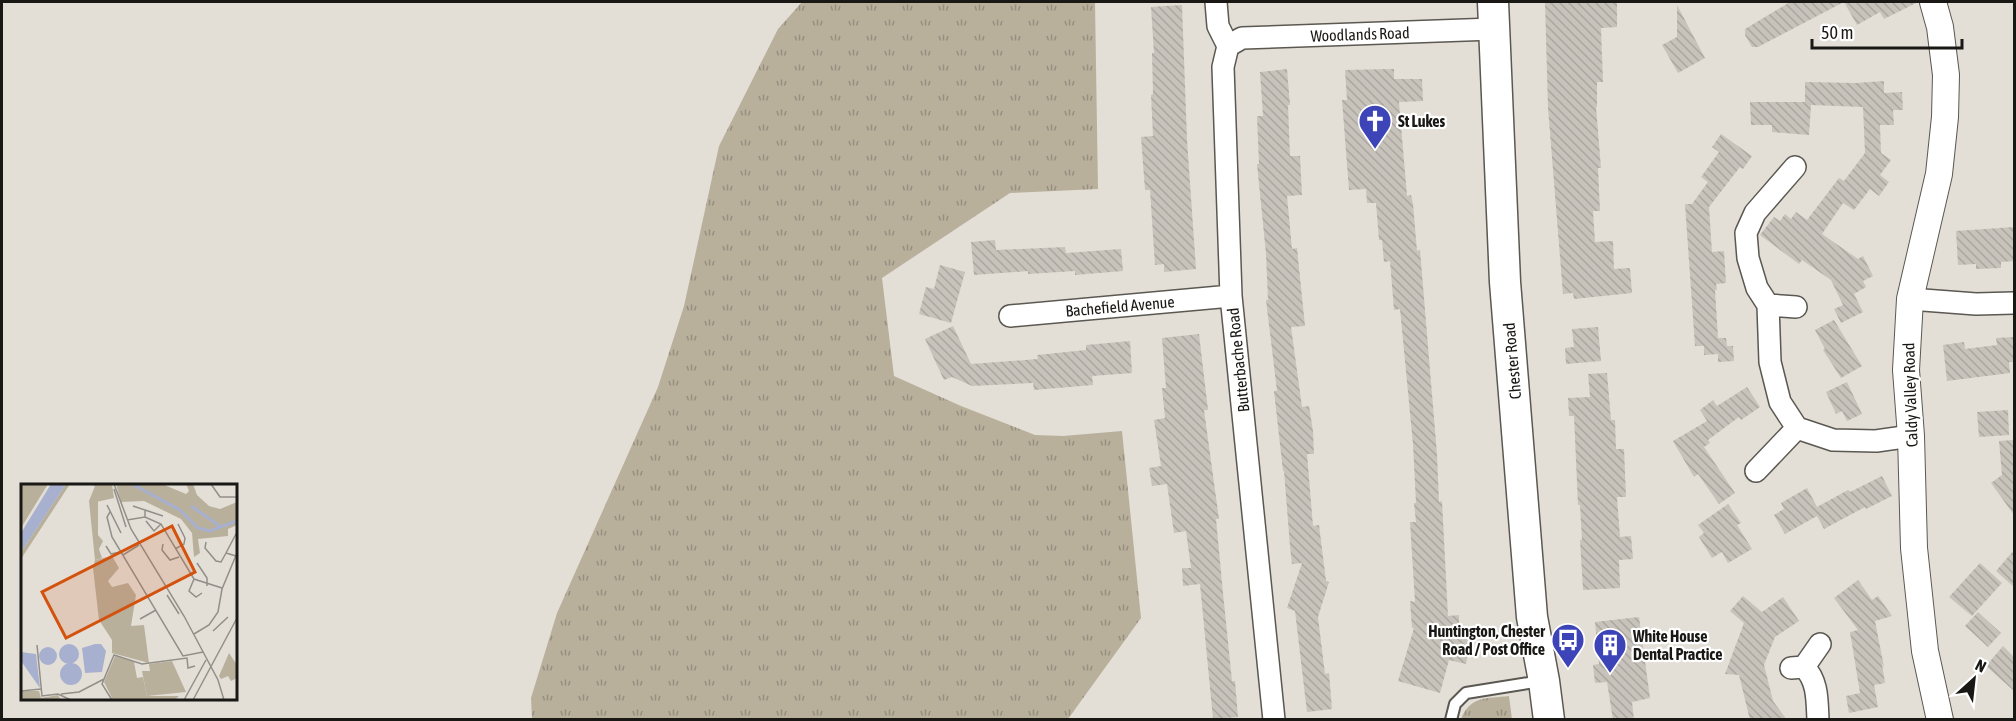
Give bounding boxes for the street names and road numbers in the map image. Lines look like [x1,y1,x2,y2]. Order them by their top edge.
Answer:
street label: Woodlands Road [1310,23,1410,45]
street label: Bachefield Avenue [1065,292,1175,320]
street label: Butterbache Road [1224,307,1252,413]
street label: Chester Road [1500,322,1524,400]
street label: Caldy Valley Road [1899,342,1922,448]

